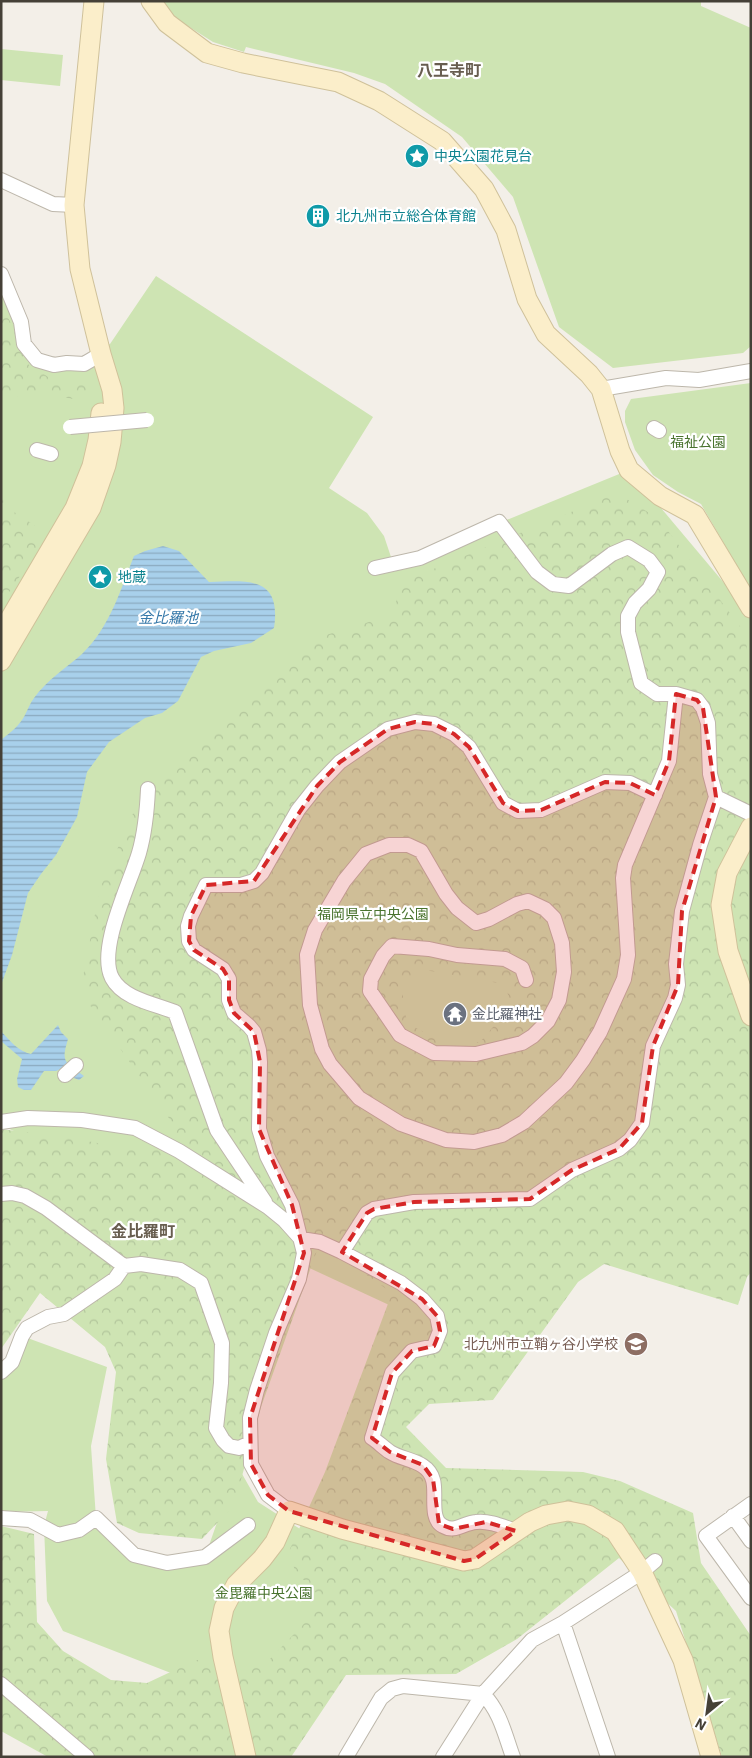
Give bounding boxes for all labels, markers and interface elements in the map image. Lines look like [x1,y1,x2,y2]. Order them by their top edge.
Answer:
district label: 八王寺町 [417,60,481,80]
place icon: 中央公園花見台 [404,143,430,169]
place label: 中央公園花見台 [434,147,532,165]
building icon: 北九州市立総合体育館 [305,203,331,229]
place label: 北九州市立総合体育館 [336,207,476,225]
park label: 福祉公園 [670,433,726,451]
place icon: 地蔵 [87,564,113,590]
place label: 地蔵 [118,568,146,586]
water label: 金比羅池 [138,608,200,627]
park label: 福岡県立中央公園 [317,905,429,923]
temple icon: 金比羅神社 [442,1001,468,1027]
place label: 金比羅神社 [472,1005,542,1023]
district label: 金比羅町 [111,1221,175,1241]
school or university icon: 北九州市立鞘ヶ谷小学校 [623,1331,649,1357]
place label: 北九州市立鞘ヶ谷小学校 [464,1335,618,1353]
park label: 金毘羅中央公園 [215,1584,313,1602]
north arrow [682,1688,732,1738]
text: N [692,1714,709,1735]

